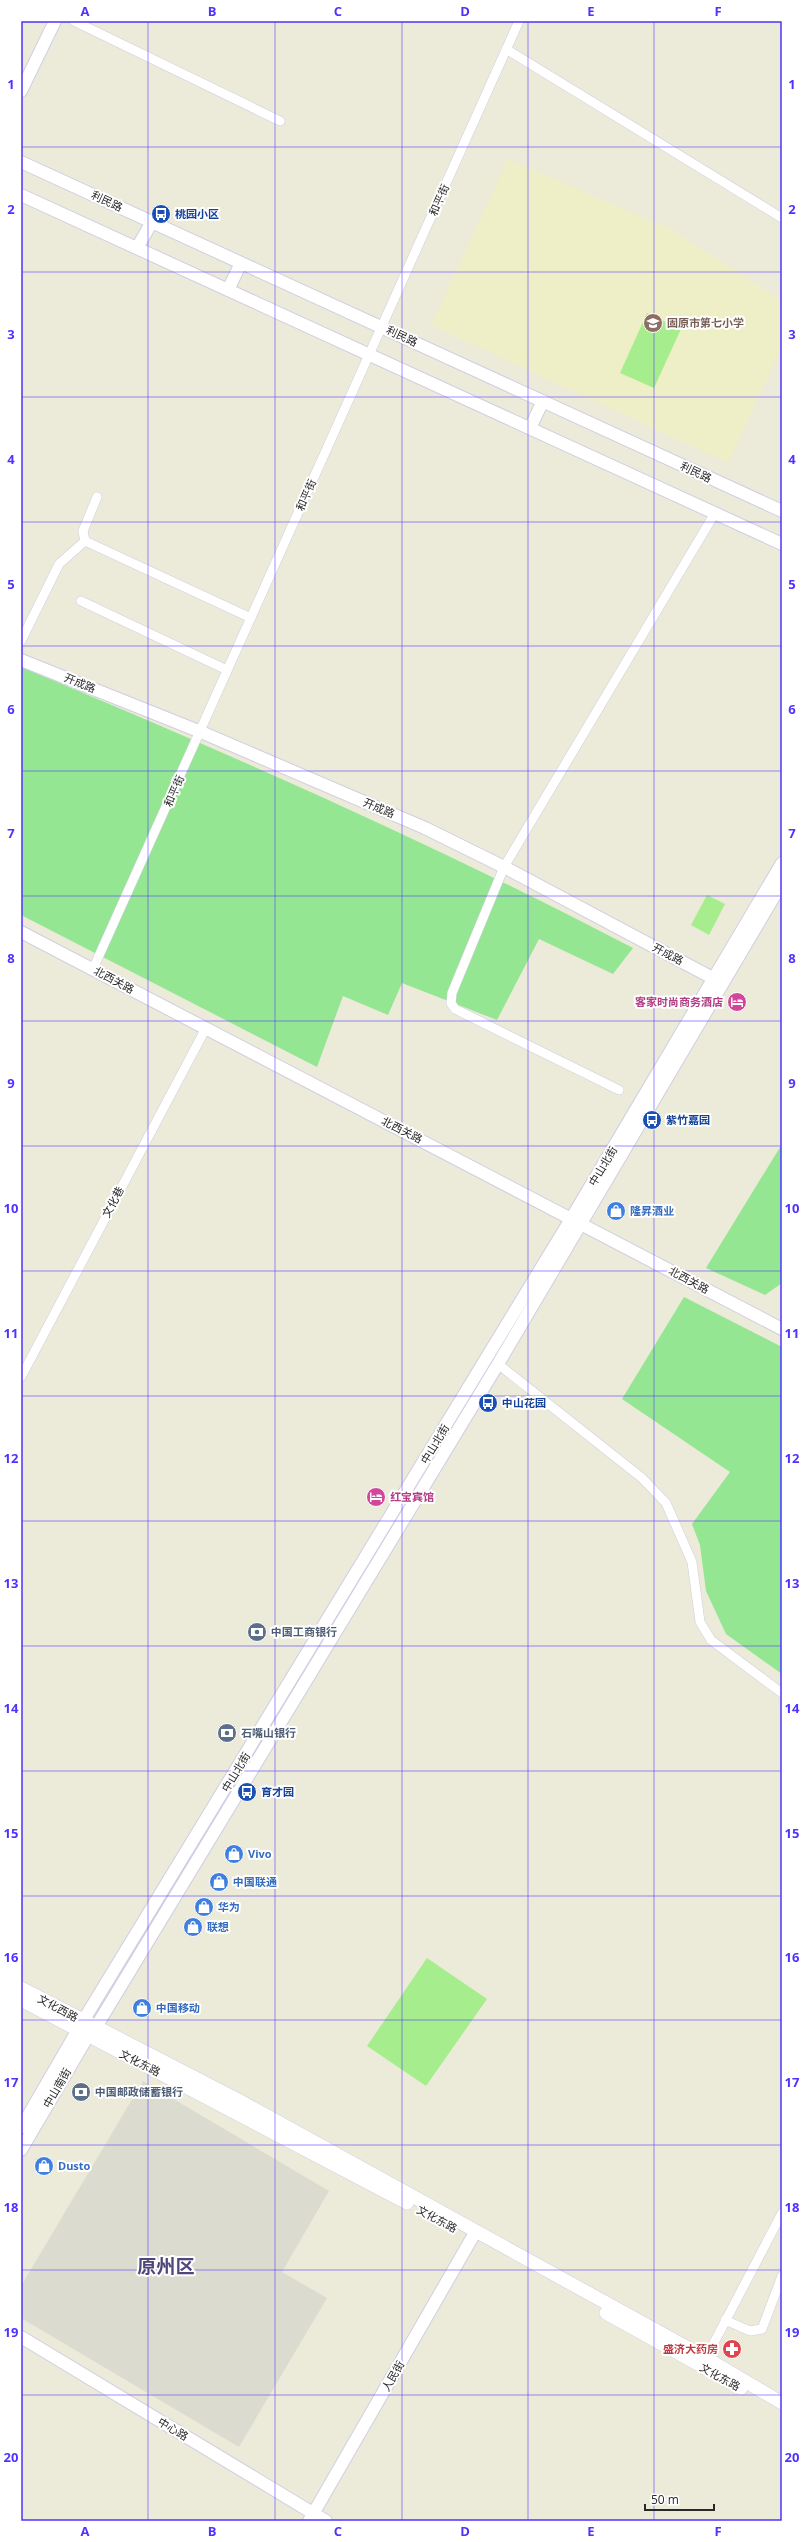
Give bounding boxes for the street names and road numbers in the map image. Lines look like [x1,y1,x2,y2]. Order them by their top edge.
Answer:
street label: 和平街 [425,182,452,218]
street label: 利民路 [89,187,125,214]
street label: 利民路 [384,322,420,349]
street label: 利民路 [678,458,714,485]
street label: 和平街 [292,477,319,513]
street label: 开成路 [62,669,98,696]
street label: 和平街 [160,773,187,809]
street label: 开成路 [361,794,397,821]
street label: 开成路 [650,939,686,968]
street label: 北西关路 [91,963,137,997]
street label: 北西关路 [379,1113,425,1146]
street label: 中山北街 [585,1143,620,1188]
street label: 文化巷 [98,1184,127,1220]
street label: 北西关路 [666,1263,712,1297]
street label: 中山北街 [417,1421,452,1466]
street label: 中山北街 [218,1749,253,1794]
street label: 文化西路 [35,1991,81,2025]
street label: 文化东路 [117,2046,163,2079]
street label: 中山南街 [39,2065,74,2111]
street label: 文化东路 [414,2202,460,2236]
street label: 人民街 [378,2358,407,2394]
street label: 文化东路 [697,2359,743,2394]
street label: 中心路 [155,2414,191,2443]

